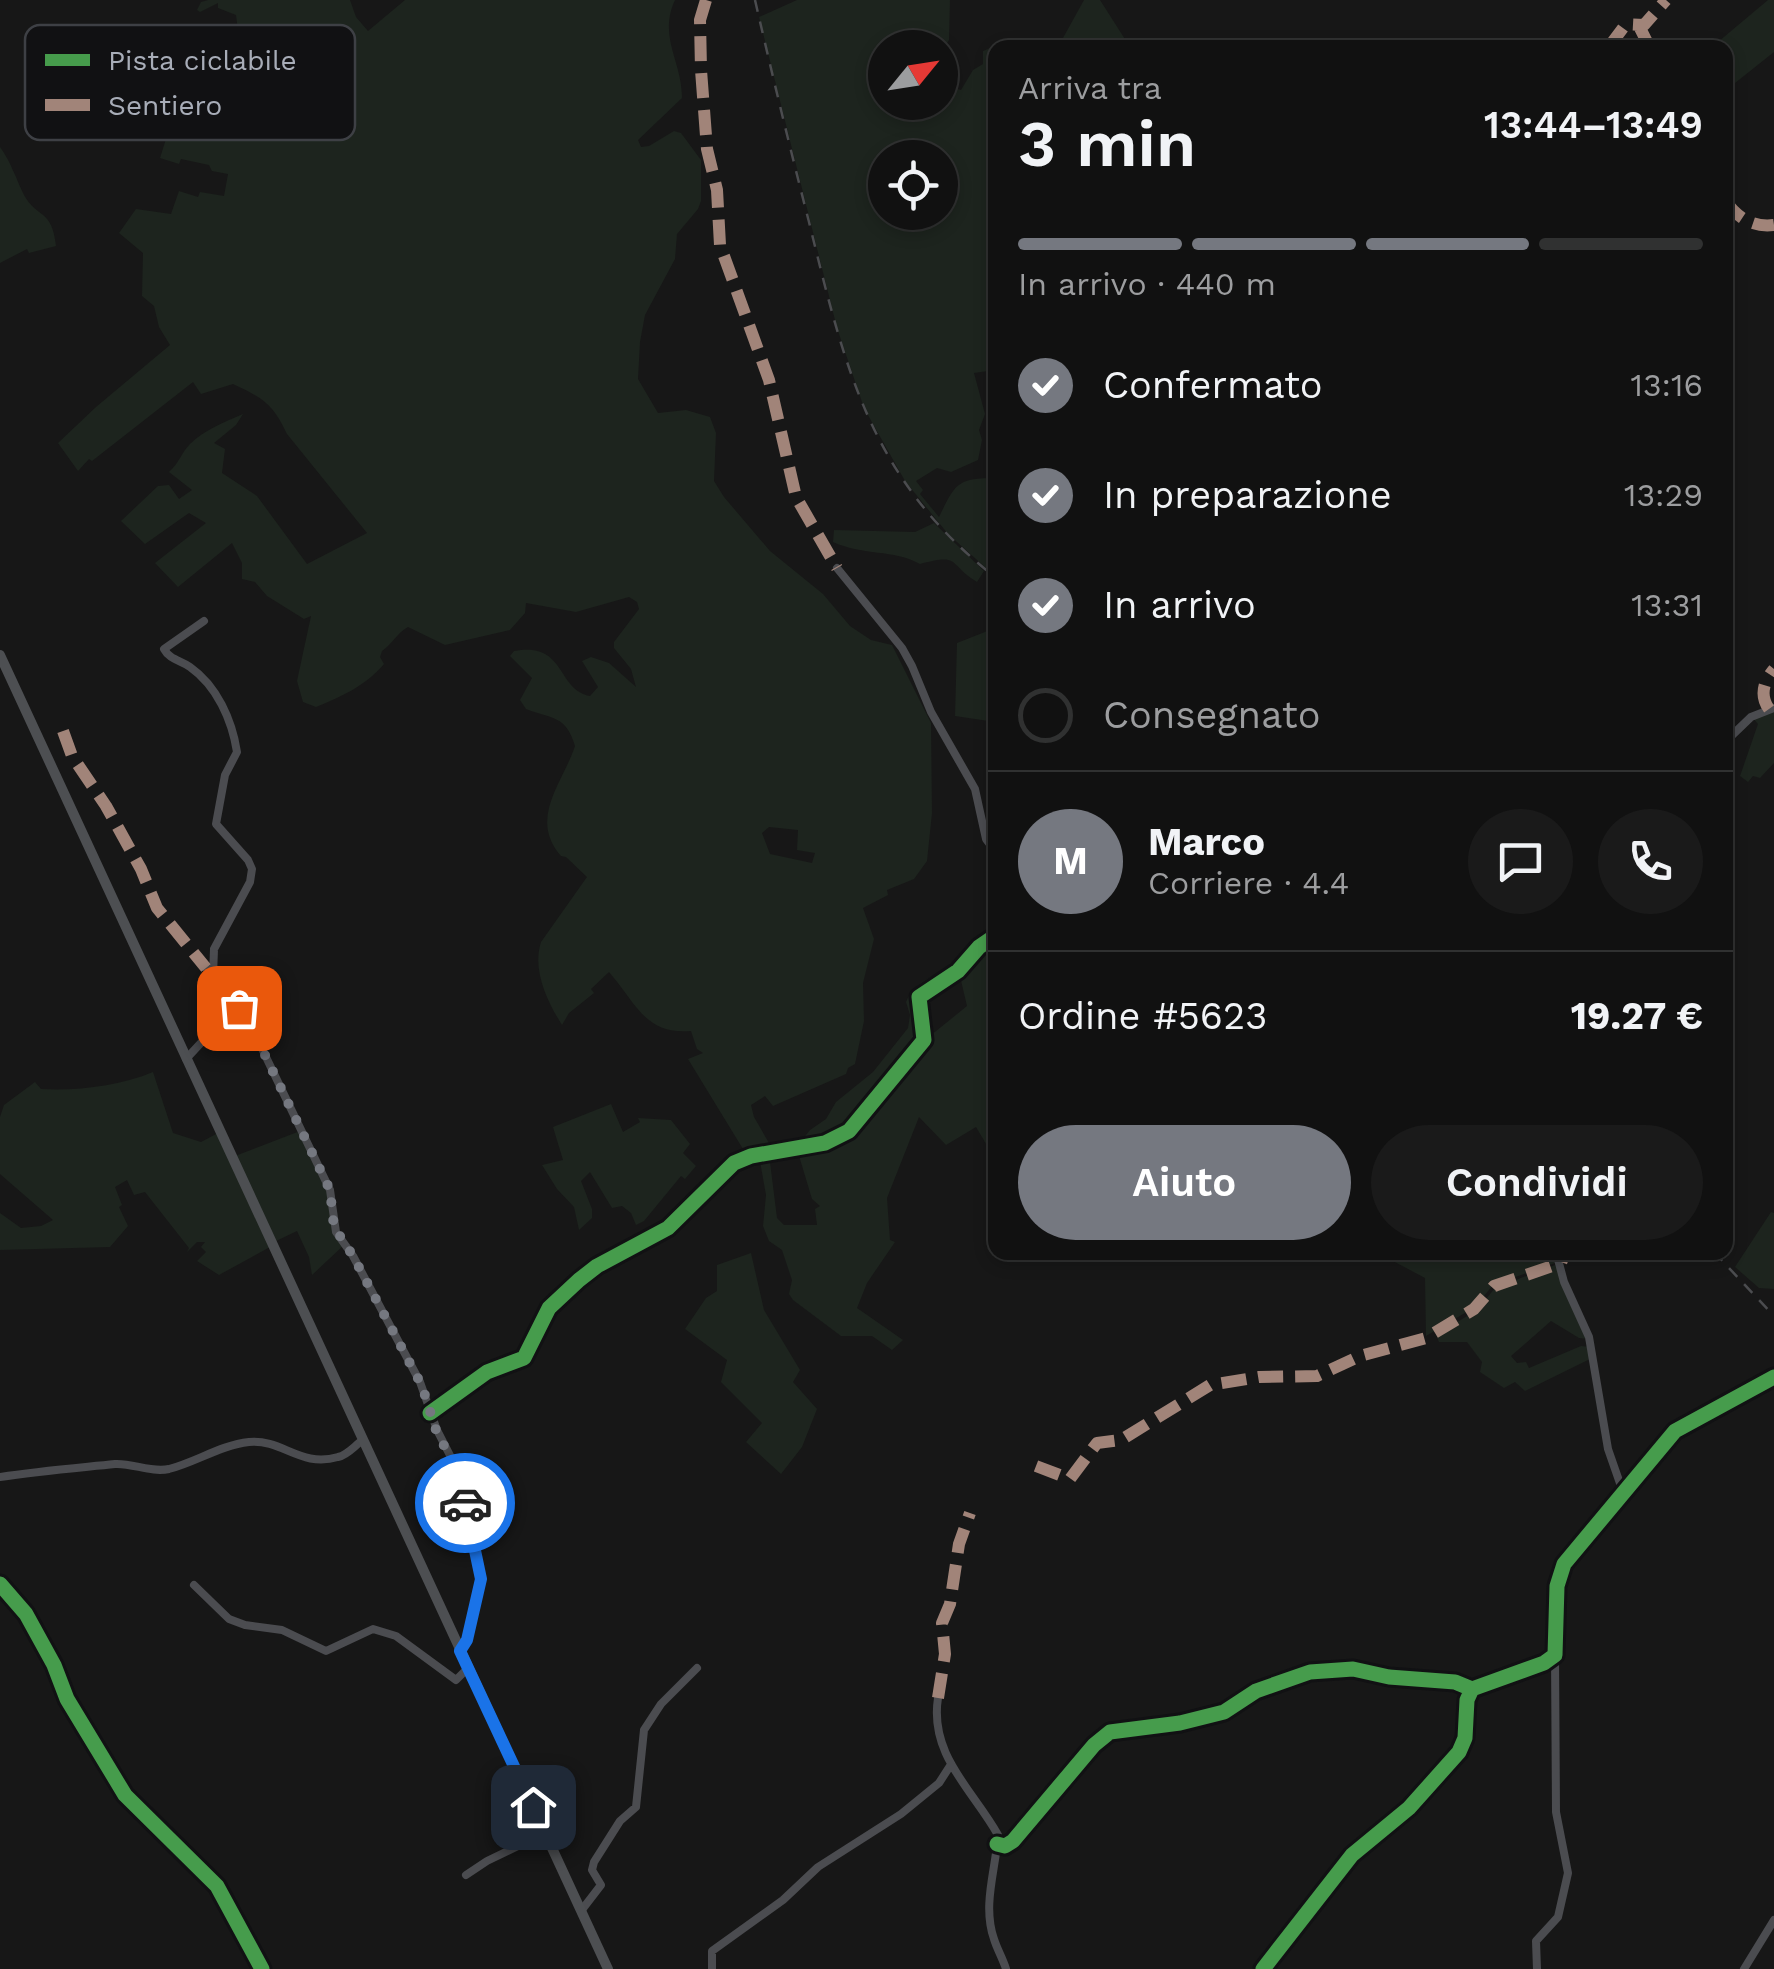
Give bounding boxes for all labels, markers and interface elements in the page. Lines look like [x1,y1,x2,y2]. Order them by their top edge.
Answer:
legend [25,25,355,140]
north arrow [868,30,958,120]
map controls [868,30,958,230]
text: Pista ciclabile [108,44,297,77]
text: Arriva tra [1018,69,1162,107]
text: Sentiero [108,89,222,122]
text: 13:44–13:49 [1484,103,1703,147]
text: 3 min [1018,106,1196,182]
button: locate [868,140,958,230]
text: In arrivo · 440 m [1018,265,1276,303]
icon: check [1018,358,1073,413]
text: Confermato [1103,363,1323,407]
text: 13:16 [1630,366,1703,404]
icon: check [1018,468,1073,523]
text: In preparazione [1103,473,1392,517]
text: 13:29 [1624,476,1703,514]
icon: check [1018,578,1073,633]
text: In arrivo [1103,583,1256,627]
text: 13:31 [1631,586,1703,624]
text: Consegnato [1103,693,1321,737]
button: chat [1468,809,1573,914]
button: phone [1598,809,1703,914]
text: Marco [1148,820,1265,864]
text: M [1053,839,1088,883]
text: Corriere · 4.4 [1148,864,1349,902]
pin [197,966,282,1051]
icon: bag [212,981,267,1036]
text: Ordine #5623 [1018,994,1267,1038]
text: 19.27 € [1571,994,1703,1038]
button: Aiuto [1018,1125,1351,1240]
button: Condividi [1371,1125,1703,1240]
courier [415,1453,515,1553]
icon: car [438,1476,493,1531]
pin [491,1765,576,1850]
icon: home [506,1780,561,1835]

